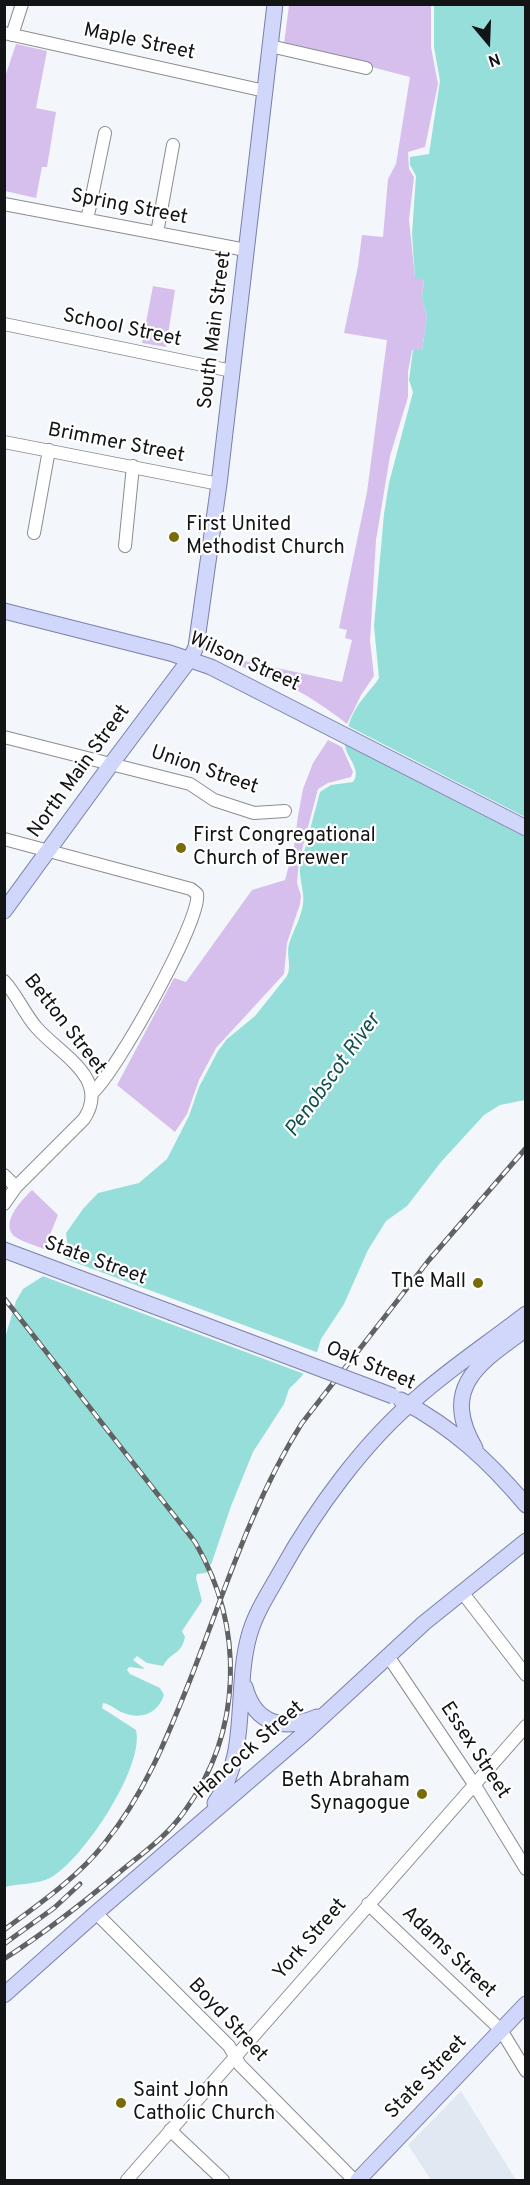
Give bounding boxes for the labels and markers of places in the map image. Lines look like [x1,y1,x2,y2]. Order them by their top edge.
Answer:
place label: First United Methodist Church [186,514,345,561]
marker: First United Methodist Church [167,530,181,544]
place label: First Congregational Church of Brewer [193,825,376,872]
marker: First Congregational Church of Brewer [174,841,188,855]
place label: The Mall [391,1271,466,1295]
marker: The Mall [471,1276,485,1290]
place label: Beth Abraham Synagogue [281,1770,410,1817]
marker: Beth Abraham Synagogue [415,1787,429,1801]
place label: Saint John Catholic Church [133,2080,275,2127]
marker: Saint John Catholic Church [114,2096,128,2110]

